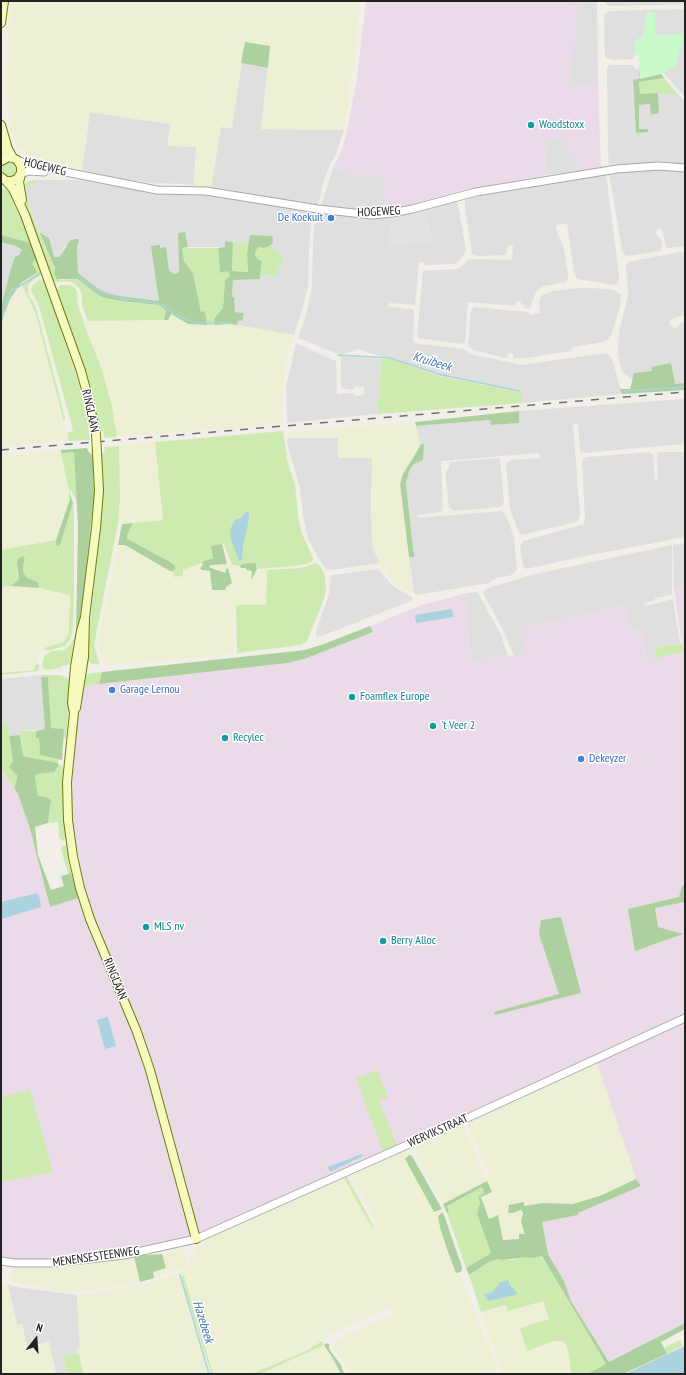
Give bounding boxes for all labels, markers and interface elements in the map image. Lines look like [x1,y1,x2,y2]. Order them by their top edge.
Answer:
place label: Woodstoxx [539,118,584,132]
marker: Woodstoxx [526,120,536,130]
street label: HOGEWEG [22,155,68,179]
street label: HOGEWEG [357,204,401,220]
place label: De Koekuit [278,211,323,225]
marker: De Koekuit [326,213,336,223]
water label: Kruibeek [411,349,453,375]
street label: RINGLAAN [78,388,102,434]
place label: Garage Lernou [120,683,180,697]
marker: Garage Lernou [107,685,117,695]
place label: Foamflex Europe [360,690,430,704]
marker: Foamflex Europe [347,692,357,702]
place label: 't Veer 2 [441,719,475,733]
marker: 't Veer 2 [428,721,438,731]
place label: Recylec [233,731,264,745]
marker: Recylec [220,733,230,743]
place label: Dekeyzer [589,752,626,766]
marker: Dekeyzer [576,754,586,764]
place label: MLS nv [154,920,184,934]
marker: MLS nv [141,922,151,932]
place label: Berry Alloc [391,934,436,948]
marker: Berry Alloc [378,936,388,946]
street label: RINGLAAN [100,956,130,1002]
street label: WERVIKSTRAAT [405,1111,471,1151]
street label: MENENSESTEENWEG [52,1244,140,1270]
water label: Hazebeek [189,1299,217,1345]
north arrow [16,1319,56,1359]
text: N [35,1320,44,1335]

